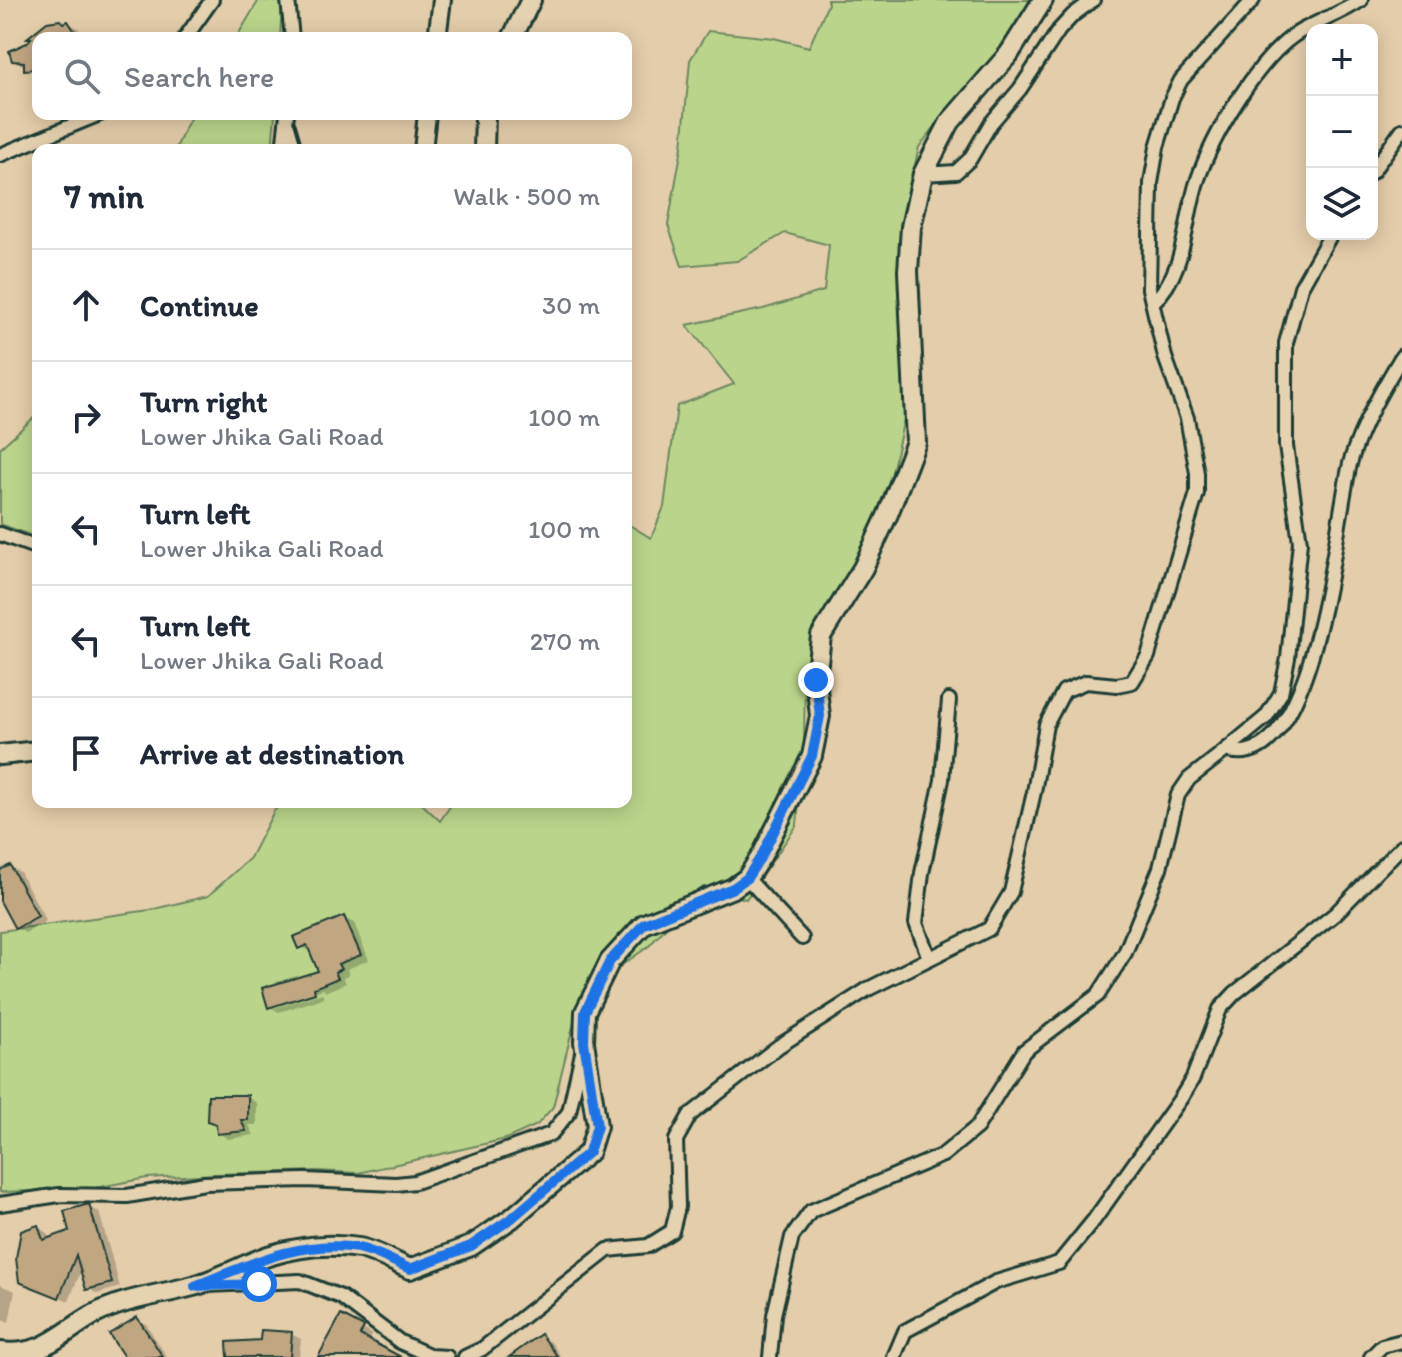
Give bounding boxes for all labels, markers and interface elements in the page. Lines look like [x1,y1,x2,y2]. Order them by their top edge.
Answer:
map controls [1306,24,1378,240]
button: + [1306,24,1378,96]
search box [32,32,632,120]
icon: search [60,54,104,98]
text: Search here [124,58,274,95]
button: − [1306,96,1378,168]
button: layers [1306,168,1378,240]
text: 7 min [64,176,144,217]
text: Walk · 500 m [453,180,600,212]
icon: ahead [64,283,108,327]
text: Continue [140,287,259,324]
text: 30 m [542,289,600,321]
text: Turn right [140,383,268,420]
icon: right [64,395,108,439]
text: 100 m [528,401,600,433]
text: Lower Jhika Gali Road [140,420,384,452]
text: Turn left [140,495,251,532]
icon: left [64,507,108,551]
text: 100 m [528,513,600,545]
text: Lower Jhika Gali Road [140,532,384,564]
text: Turn left [140,607,251,644]
icon: left [64,619,108,663]
text: 270 m [530,625,600,657]
text: Lower Jhika Gali Road [140,644,384,676]
route end [798,662,834,698]
icon: arrive [64,731,108,775]
text: Arrive at destination [140,735,404,772]
route start [241,1266,277,1302]

